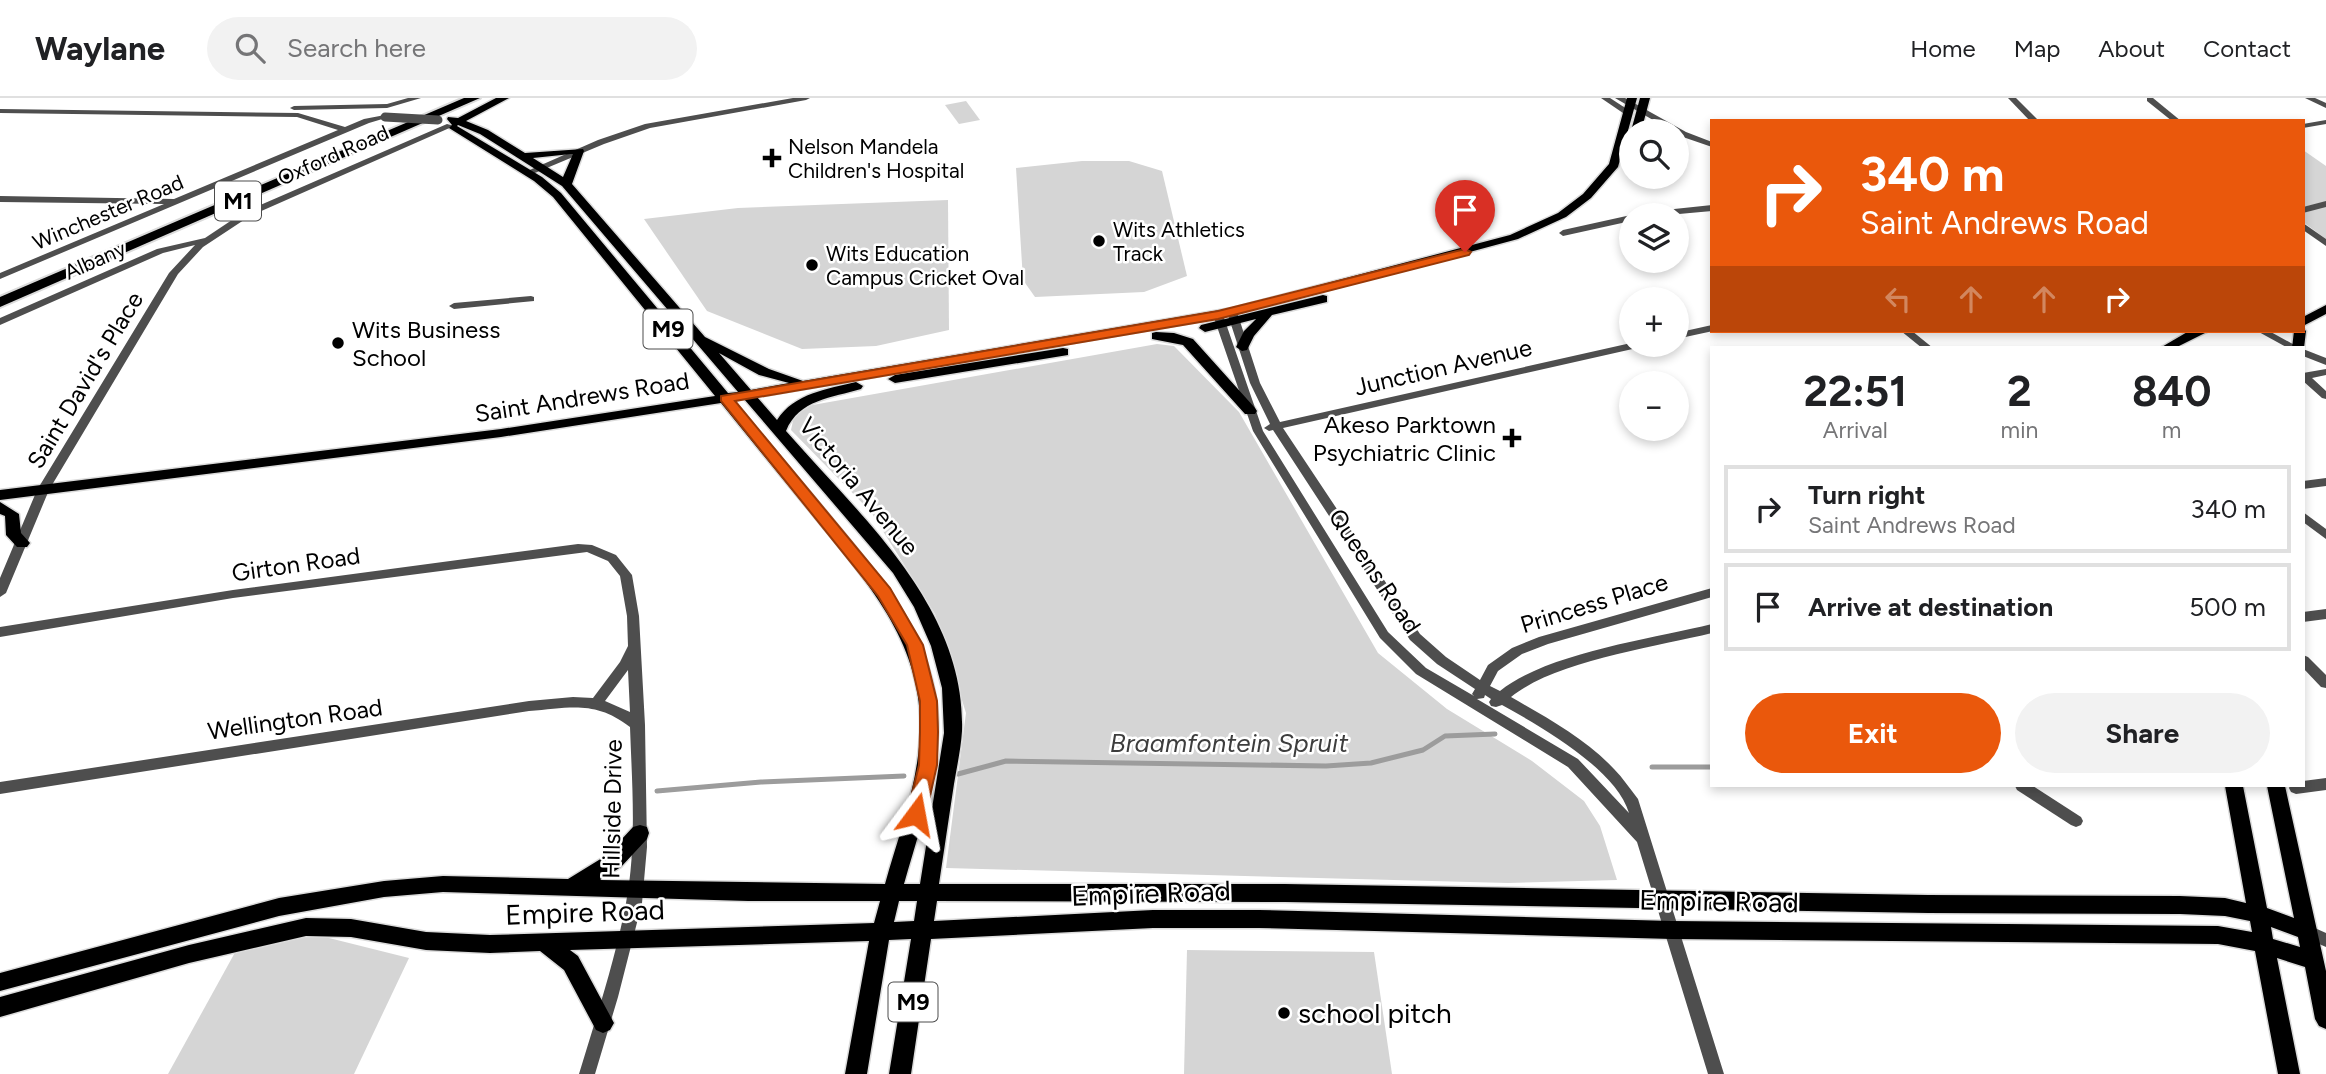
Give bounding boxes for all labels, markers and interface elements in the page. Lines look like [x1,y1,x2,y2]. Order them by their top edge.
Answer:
search box [207,17,697,80]
text: Waylane [35,29,165,68]
icon: search [231,29,269,67]
text: Search here [287,32,426,64]
text: Home [1910,34,1976,63]
text: Map [2014,34,2060,63]
text: About [2098,34,2165,63]
text: Contact [2203,34,2291,63]
street label: Oxford Road [274,119,392,191]
map controls [1619,119,1689,441]
button: search [1619,119,1689,189]
place label: Nelson Mandela Children's Hospital [788,134,964,183]
text: 340 m [1860,144,2004,203]
icon: right [1745,147,1836,238]
marker: Nelson Mandela Children's Hospital [762,148,782,168]
street label: Winchester Road [29,169,187,255]
pin [1435,180,1495,252]
road number: M1 [215,181,261,220]
icon: arrive [1446,191,1484,229]
button: layers [1619,203,1689,273]
text: Saint Andrews Road [1860,204,2149,242]
place label: Wits Athletics Track [1113,217,1245,266]
marker: Wits Athletics Track [1091,233,1107,249]
street label: Albany [60,235,130,285]
place label: Wits Education Campus Cricket Oval [826,241,1024,290]
marker: Wits Education Campus Cricket Oval [804,257,820,273]
icon: left [1879,280,1917,318]
icon: ahead [1952,280,1990,318]
icon: ahead [2025,280,2063,318]
icon: right [2098,280,2136,318]
street label: Saint David's Place [21,286,149,474]
button: + [1619,287,1689,357]
road number: M9 [644,310,692,348]
place label: Wits Business School [352,315,500,372]
street label: Junction Avenue [1351,332,1535,402]
marker: Wits Business School [330,335,346,351]
street label: Saint Andrews Road [473,366,691,428]
text: 22:51 [1804,366,1907,417]
text: 2 [2007,366,2032,417]
text: 840 [2132,366,2211,417]
button: − [1619,371,1689,441]
place label: Akeso Parktown Psychiatric Clinic [1313,410,1496,467]
street label: Victoria Avenue [793,411,925,561]
text: Arrival [1823,416,1888,444]
text: min [2001,416,2038,444]
text: m [2162,416,2181,444]
marker: Akeso Parktown Psychiatric Clinic [1502,428,1522,448]
text: Turn right [1808,479,1925,511]
icon: right [1749,490,1787,528]
text: 340 m [2190,493,2266,525]
street label: Queens Road [1323,503,1427,639]
text: Saint Andrews Road [1808,511,2016,539]
street label: Girton Road [230,541,362,587]
street label: Princess Place [1517,567,1671,639]
icon: arrive [1749,588,1787,626]
text: Arrive at destination [1808,591,2053,623]
text: 500 m [2189,591,2266,623]
street label: Wellington Road [206,692,384,746]
button: Exit [1745,693,2001,773]
button: Share [2015,693,2270,773]
water label: Braamfontein Spruit [1110,727,1349,759]
street label: Hillside Drive [596,739,628,879]
position arrow [879,777,953,851]
street label: Empire Road [1071,873,1231,913]
street label: Empire Road [1639,883,1799,919]
street label: Empire Road [505,892,665,932]
road number: M9 [888,982,937,1021]
place label: school pitch [1298,996,1452,1030]
marker: school pitch [1276,1005,1292,1021]

